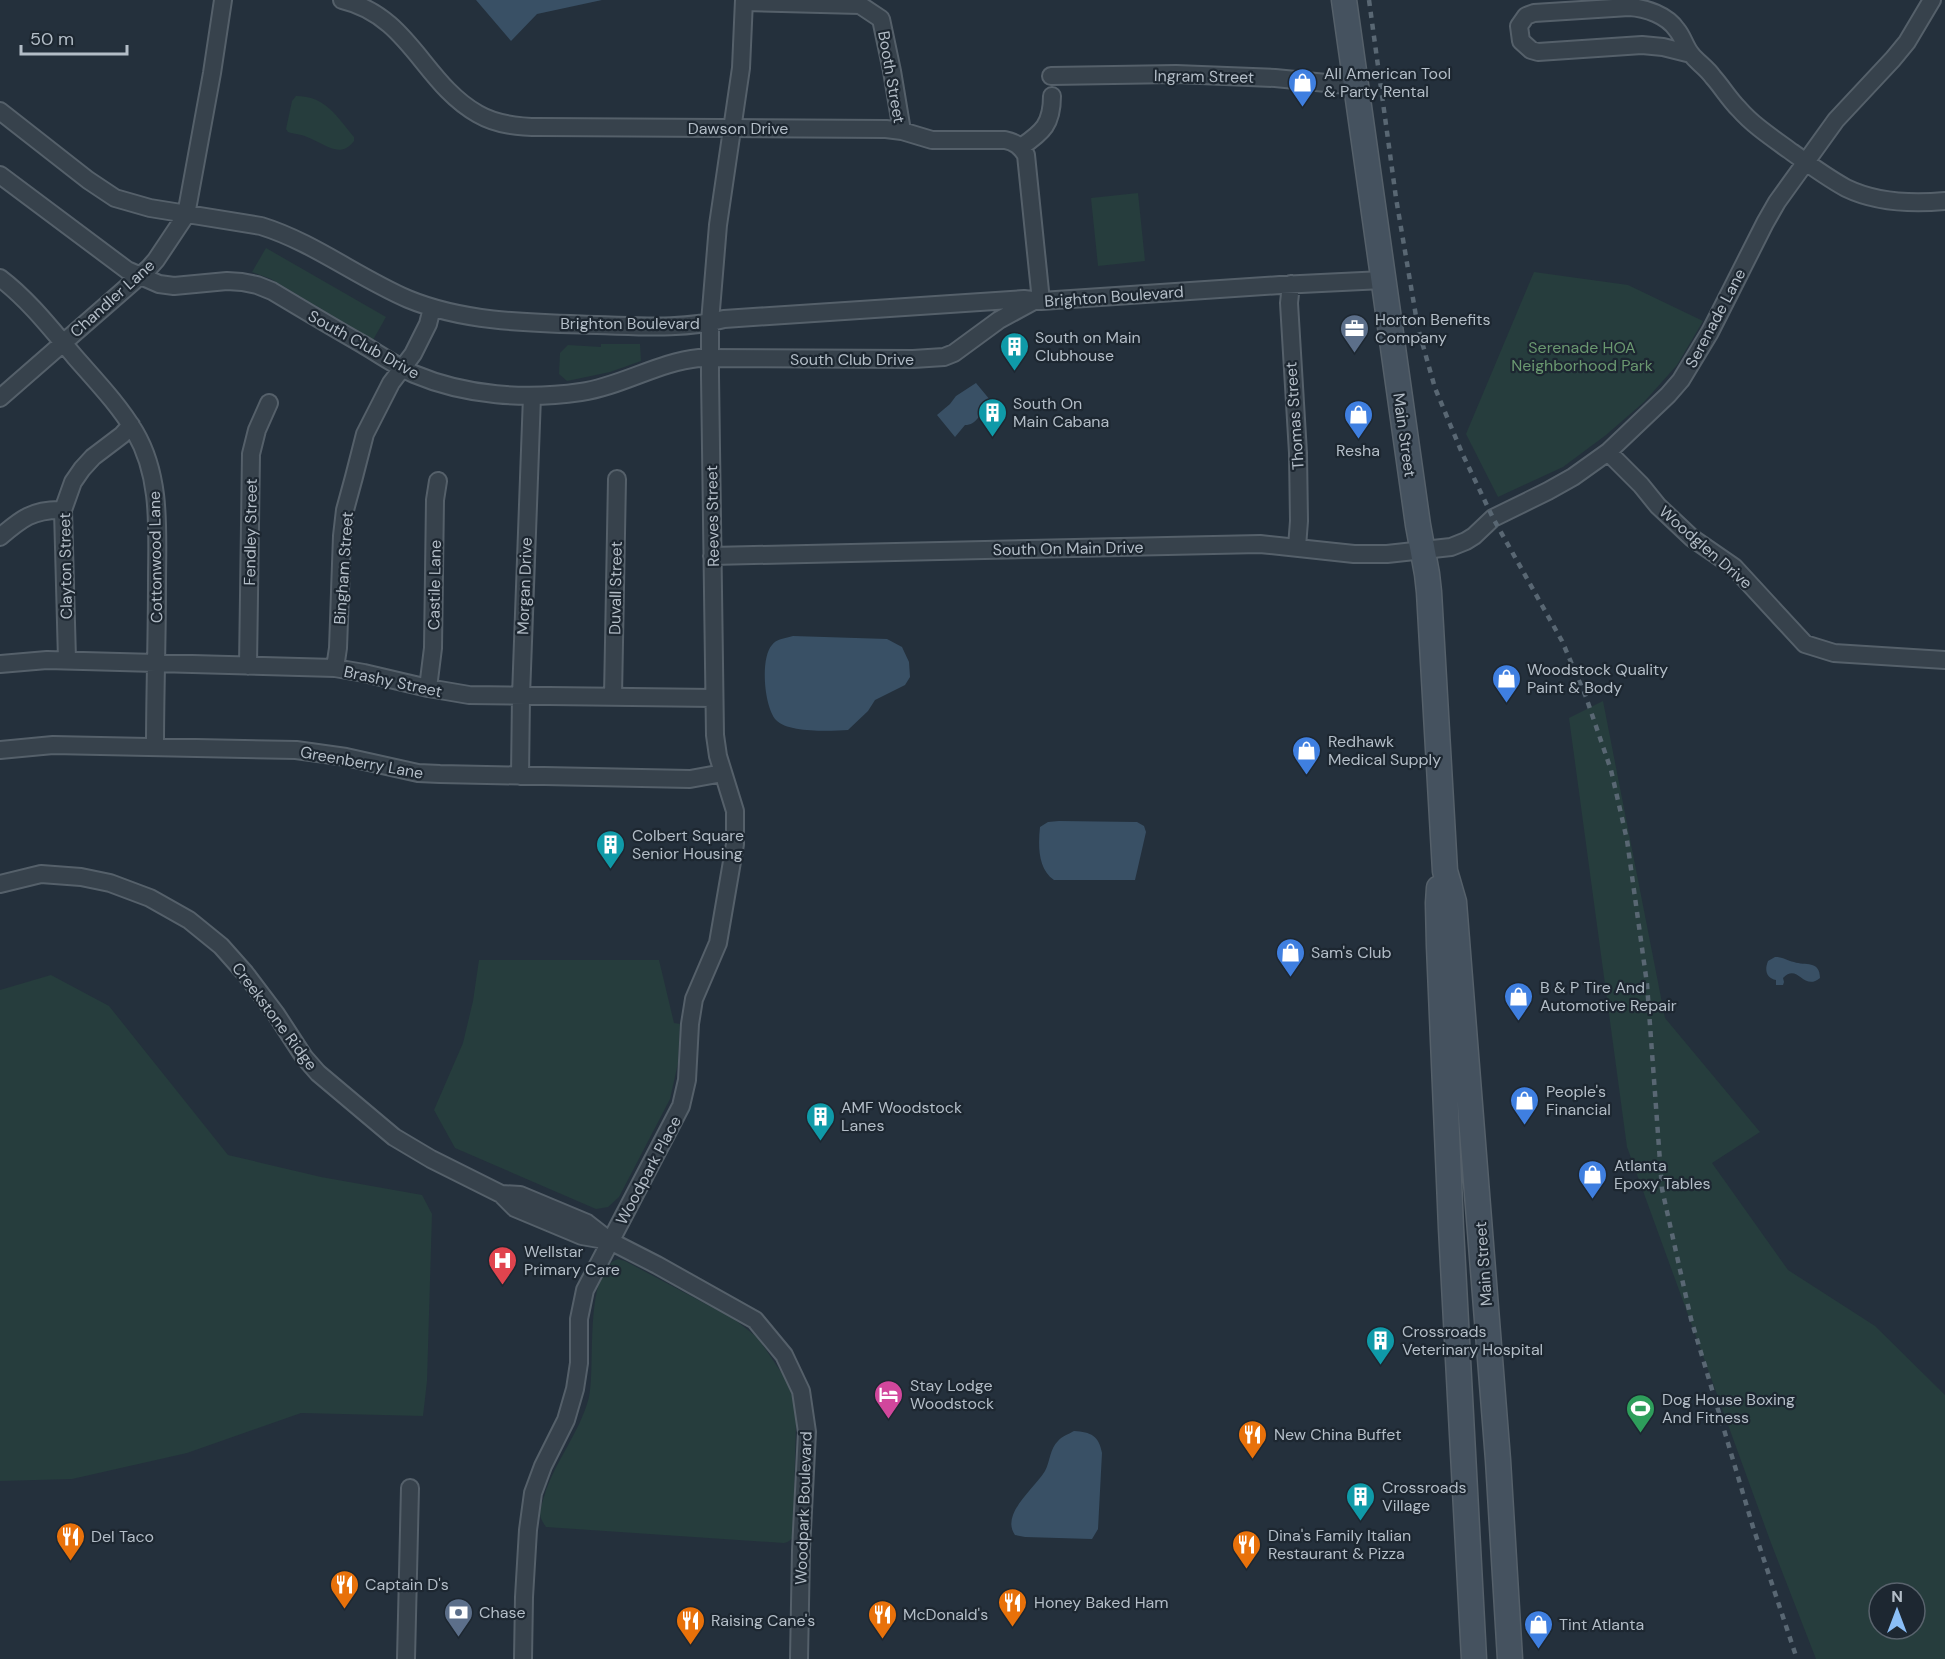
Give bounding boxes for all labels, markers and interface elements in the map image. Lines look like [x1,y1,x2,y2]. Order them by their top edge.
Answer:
scale bar [21,18,128,56]
text: 50 m [30,27,74,51]
street label: Booth Street [873,29,910,125]
place label: All American Tool & Party Rental [1324,63,1451,102]
street label: Ingram Street [1154,65,1254,88]
shop icon: All American Tool & Party Rental [1287,66,1319,108]
street label: Dawson Drive [688,118,788,139]
street label: Chandler Lane [66,255,159,342]
street label: Serenade Lane [1680,265,1750,372]
street label: Brighton Boulevard [1044,281,1184,312]
street label: South Club Drive [304,305,423,384]
place label: Horton Benefits Company [1375,309,1491,348]
office icon: Horton Benefits Company [1338,312,1370,354]
street label: Brighton Boulevard [560,313,700,334]
place label: South on Main Clubhouse [1035,327,1141,366]
building icon: South on Main Clubhouse [998,330,1030,372]
park label: Serenade HOA Neighborhood Park [1511,337,1653,376]
street label: South Club Drive [790,349,914,370]
street label: Thomas Street [1280,361,1309,471]
street label: Main Street [1388,392,1421,479]
place label: South On Main Cabana [1013,393,1109,432]
building icon: South On Main Cabana [976,396,1008,438]
shop icon: Resha [1342,398,1374,440]
place label: Resha [1336,440,1380,461]
street label: Reeves Street [701,465,724,567]
street label: Fendley Street [239,478,262,586]
street label: Cottonwood Lane [144,491,167,623]
street label: Woodglen Drive [1655,501,1757,594]
street label: Bingham Street [329,511,358,625]
street label: Clayton Street [54,512,77,620]
street label: Morgan Drive [512,537,537,635]
street label: South On Main Drive [992,537,1144,560]
street label: Castile Lane [423,540,446,630]
street label: Duvall Street [604,541,627,635]
place label: Woodstock Quality Paint & Body [1527,659,1668,698]
street label: Brashy Street [342,661,444,702]
shop icon: Woodstock Quality Paint & Body [1490,662,1522,704]
place label: Redhawk Medical Supply [1328,731,1441,770]
shop icon: Redhawk Medical Supply [1291,734,1323,776]
street label: Greenberry Lane [299,741,425,784]
place label: Colbert Square Senior Housing [632,825,744,864]
building icon: Colbert Square Senior Housing [595,828,627,870]
shop icon: Sam's Club [1274,936,1306,978]
place label: Sam's Club [1311,942,1392,963]
street label: Creekstone Ridge [227,958,322,1074]
place label: B & P Tire And Automotive Repair [1540,977,1677,1016]
shop icon: B & P Tire And Automotive Repair [1503,980,1535,1022]
place label: People's Financial [1546,1081,1611,1120]
shop icon: People's Financial [1509,1084,1541,1126]
place label: AMF Woodstock Lanes [841,1097,962,1136]
building icon: AMF Woodstock Lanes [804,1100,836,1142]
street label: Woodpark Place [611,1112,686,1228]
place label: Atlanta Epoxy Tables [1614,1155,1711,1194]
shop icon: Atlanta Epoxy Tables [1577,1158,1609,1200]
street label: Main Street [1470,1221,1497,1307]
place label: Wellstar Primary Care [524,1241,620,1280]
hospital icon: Wellstar Primary Care [487,1244,519,1286]
place label: Crossroads Veterinary Hospital [1402,1321,1543,1360]
building icon: Crossroads Veterinary Hospital [1365,1324,1397,1366]
place label: Stay Lodge Woodstock [910,1375,994,1414]
hotel icon: Stay Lodge Woodstock [873,1378,905,1420]
place label: Dog House Boxing And Fitness [1662,1389,1795,1428]
sports icon: Dog House Boxing And Fitness [1625,1392,1657,1434]
restaurant icon: New China Buffet [1237,1418,1269,1460]
place label: New China Buffet [1274,1424,1401,1445]
street label: Woodpark Boulevard [790,1431,817,1585]
place label: Crossroads Village [1382,1477,1467,1516]
building icon: Crossroads Village [1345,1480,1377,1522]
restaurant icon: Del Taco [54,1520,86,1562]
place label: Dina's Family Italian Restaurant & Pizza [1268,1525,1411,1564]
place label: Del Taco [91,1526,154,1547]
restaurant icon: Dina's Family Italian Restaurant & Pizza [1231,1528,1263,1570]
restaurant icon: Captain D's [328,1568,360,1610]
place label: Captain D's [365,1574,449,1595]
north arrow [1867,1581,1927,1641]
restaurant icon: Honey Baked Ham [997,1586,1029,1628]
text: N [1891,1586,1903,1607]
place label: Honey Baked Ham [1034,1592,1169,1613]
bank icon: Chase [442,1596,474,1638]
restaurant icon: McDonald's [866,1598,898,1640]
place label: Chase [479,1602,526,1623]
restaurant icon: Raising Cane's [674,1604,706,1646]
place label: McDonald's [903,1604,988,1625]
shop icon: Tint Atlanta [1522,1608,1554,1650]
place label: Raising Cane's [711,1610,815,1631]
place label: Tint Atlanta [1559,1614,1644,1635]

